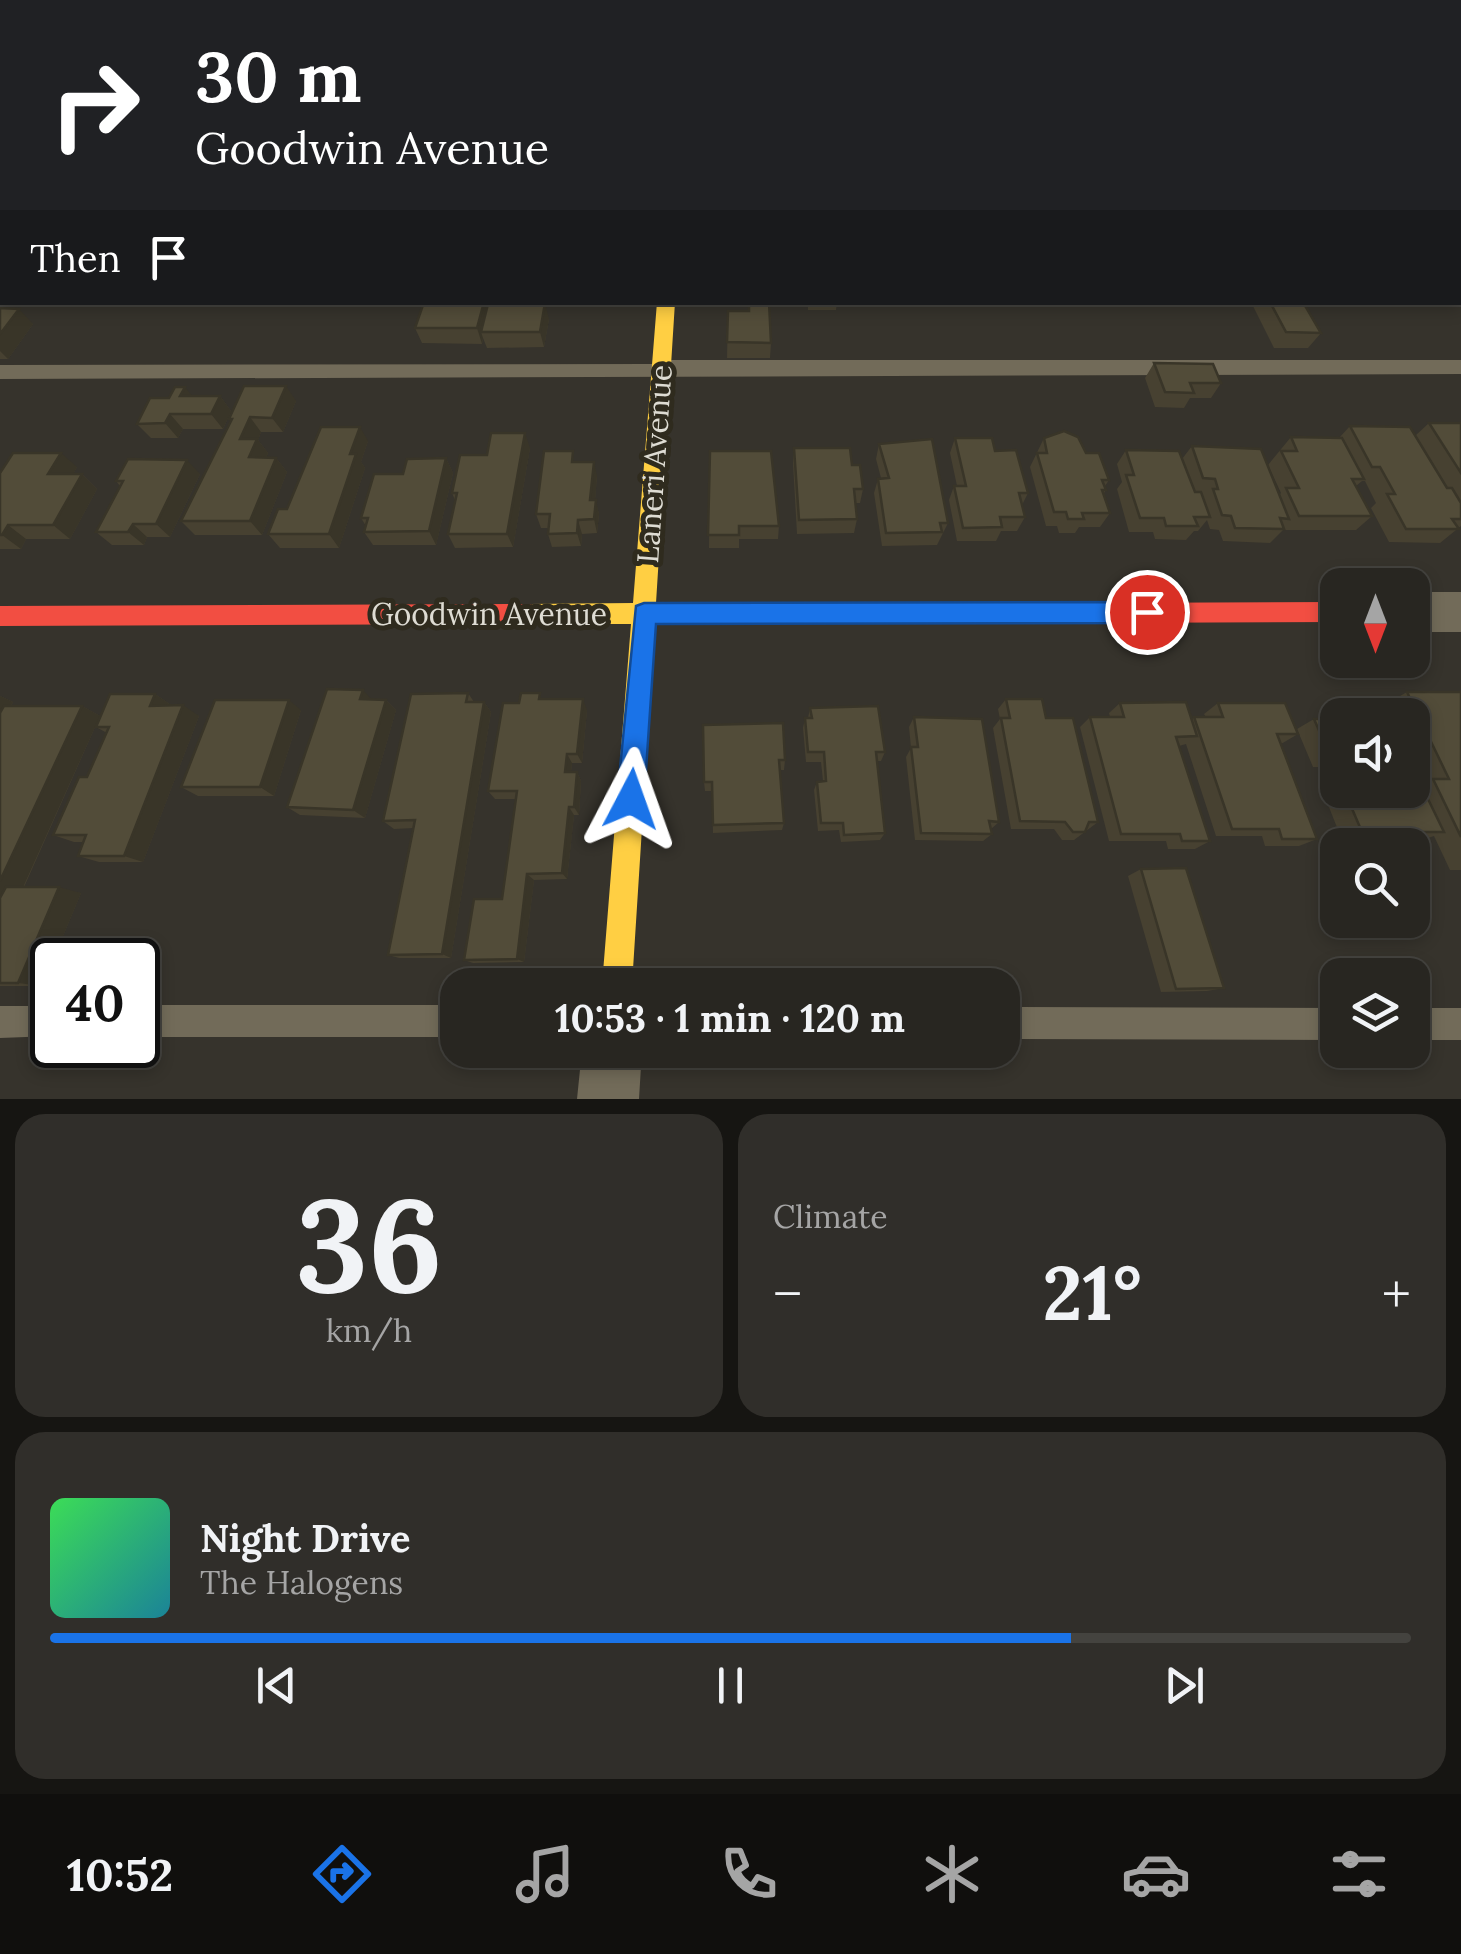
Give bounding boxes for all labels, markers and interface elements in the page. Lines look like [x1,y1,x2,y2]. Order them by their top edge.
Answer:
text: 30 m [195,32,362,121]
icon: right [30,40,160,170]
text: Goodwin Avenue [195,119,549,176]
icon: arrive [141,230,196,285]
text: Then [30,234,121,282]
street label: Laneri Avenue [628,363,680,565]
north arrow [1320,568,1430,678]
map controls [1320,568,1430,1068]
pin [1105,570,1190,655]
icon: arrive [1120,585,1175,640]
street label: Goodwin Avenue [371,595,607,633]
button: sound [1320,698,1430,808]
position arrow [579,747,683,851]
button: search [1320,828,1430,938]
speed limit sign: 40 [30,938,160,1068]
button: layers [1320,958,1430,1068]
text: 10:53 · 1 min · 120 m [555,994,905,1042]
text: 36 [295,1161,443,1328]
text: Climate [773,1196,888,1237]
text: 21° [1042,1245,1142,1341]
text: − [773,1259,802,1329]
text: + [1382,1259,1411,1329]
text: km/h [326,1310,412,1351]
text: Night Drive [200,1514,411,1562]
text: The Halogens [200,1562,403,1603]
icon: previous [249,1658,304,1713]
icon: pause [703,1658,758,1713]
icon: next [1157,1658,1212,1713]
icon: directions [307,1839,377,1909]
icon: music [510,1839,580,1909]
icon: phone [714,1839,784,1909]
icon: climate [917,1839,987,1909]
icon: car [1121,1839,1191,1909]
icon: filters [1324,1839,1394,1909]
text: 10:52 [67,1846,173,1903]

